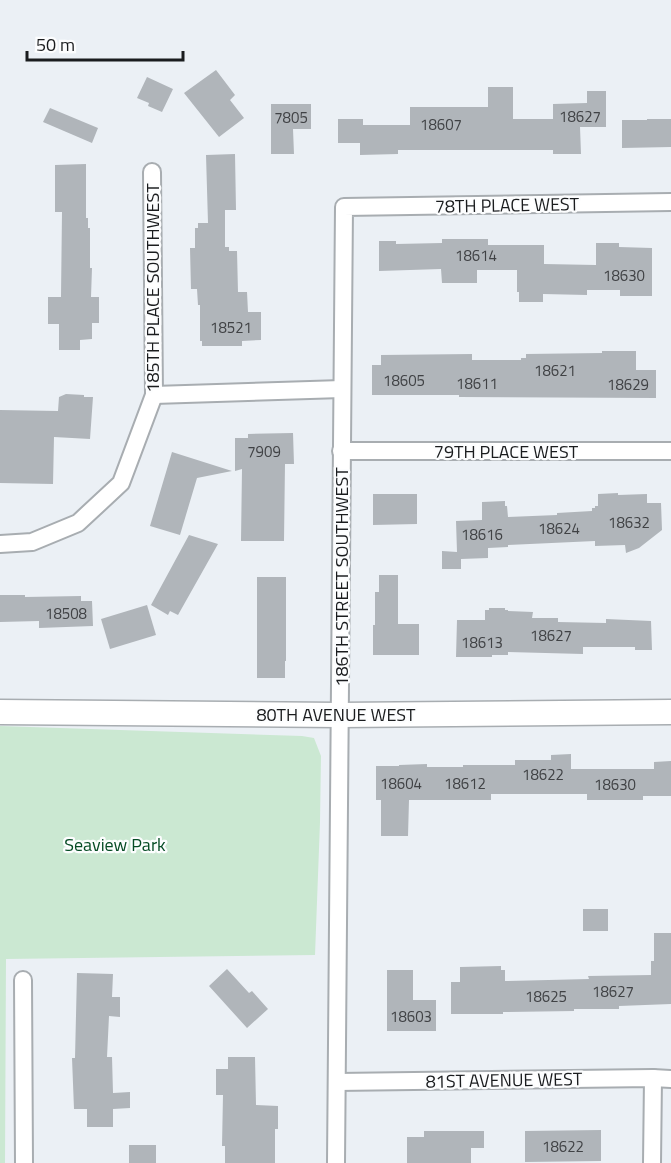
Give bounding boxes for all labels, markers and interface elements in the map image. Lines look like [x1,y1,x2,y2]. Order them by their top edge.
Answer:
scale bar [27,24,183,62]
text: 50 m [36,31,75,58]
house number: 18627 [559,105,601,128]
house number: 7805 [274,106,308,129]
house number: 18607 [420,113,462,136]
street label: 185TH PLACE SOUTHWEST [139,183,166,393]
street label: 78TH PLACE WEST [435,190,580,220]
house number: 18614 [455,244,497,267]
house number: 18630 [603,264,645,287]
house number: 18521 [210,316,252,339]
house number: 18621 [534,359,576,382]
house number: 18605 [383,369,425,392]
house number: 18611 [456,372,498,395]
house number: 18629 [607,373,649,396]
street label: 79TH PLACE WEST [434,438,579,465]
house number: 7909 [247,440,281,463]
street label: 186TH STREET SOUTHWEST [328,467,355,687]
house number: 18632 [608,511,650,534]
house number: 18624 [538,517,580,540]
house number: 18616 [461,523,503,546]
house number: 18508 [45,602,87,625]
house number: 18627 [530,624,572,647]
house number: 18613 [461,631,503,654]
street label: 80TH AVENUE WEST [256,701,416,728]
house number: 18622 [522,763,564,786]
house number: 18604 [380,772,422,795]
house number: 18612 [444,772,486,795]
house number: 18630 [594,773,636,796]
park label: Seaview Park [64,831,166,858]
house number: 18627 [592,980,634,1003]
house number: 18625 [525,985,567,1008]
house number: 18603 [390,1005,432,1028]
street label: 81ST AVENUE WEST [425,1065,583,1095]
house number: 18622 [542,1135,584,1158]

